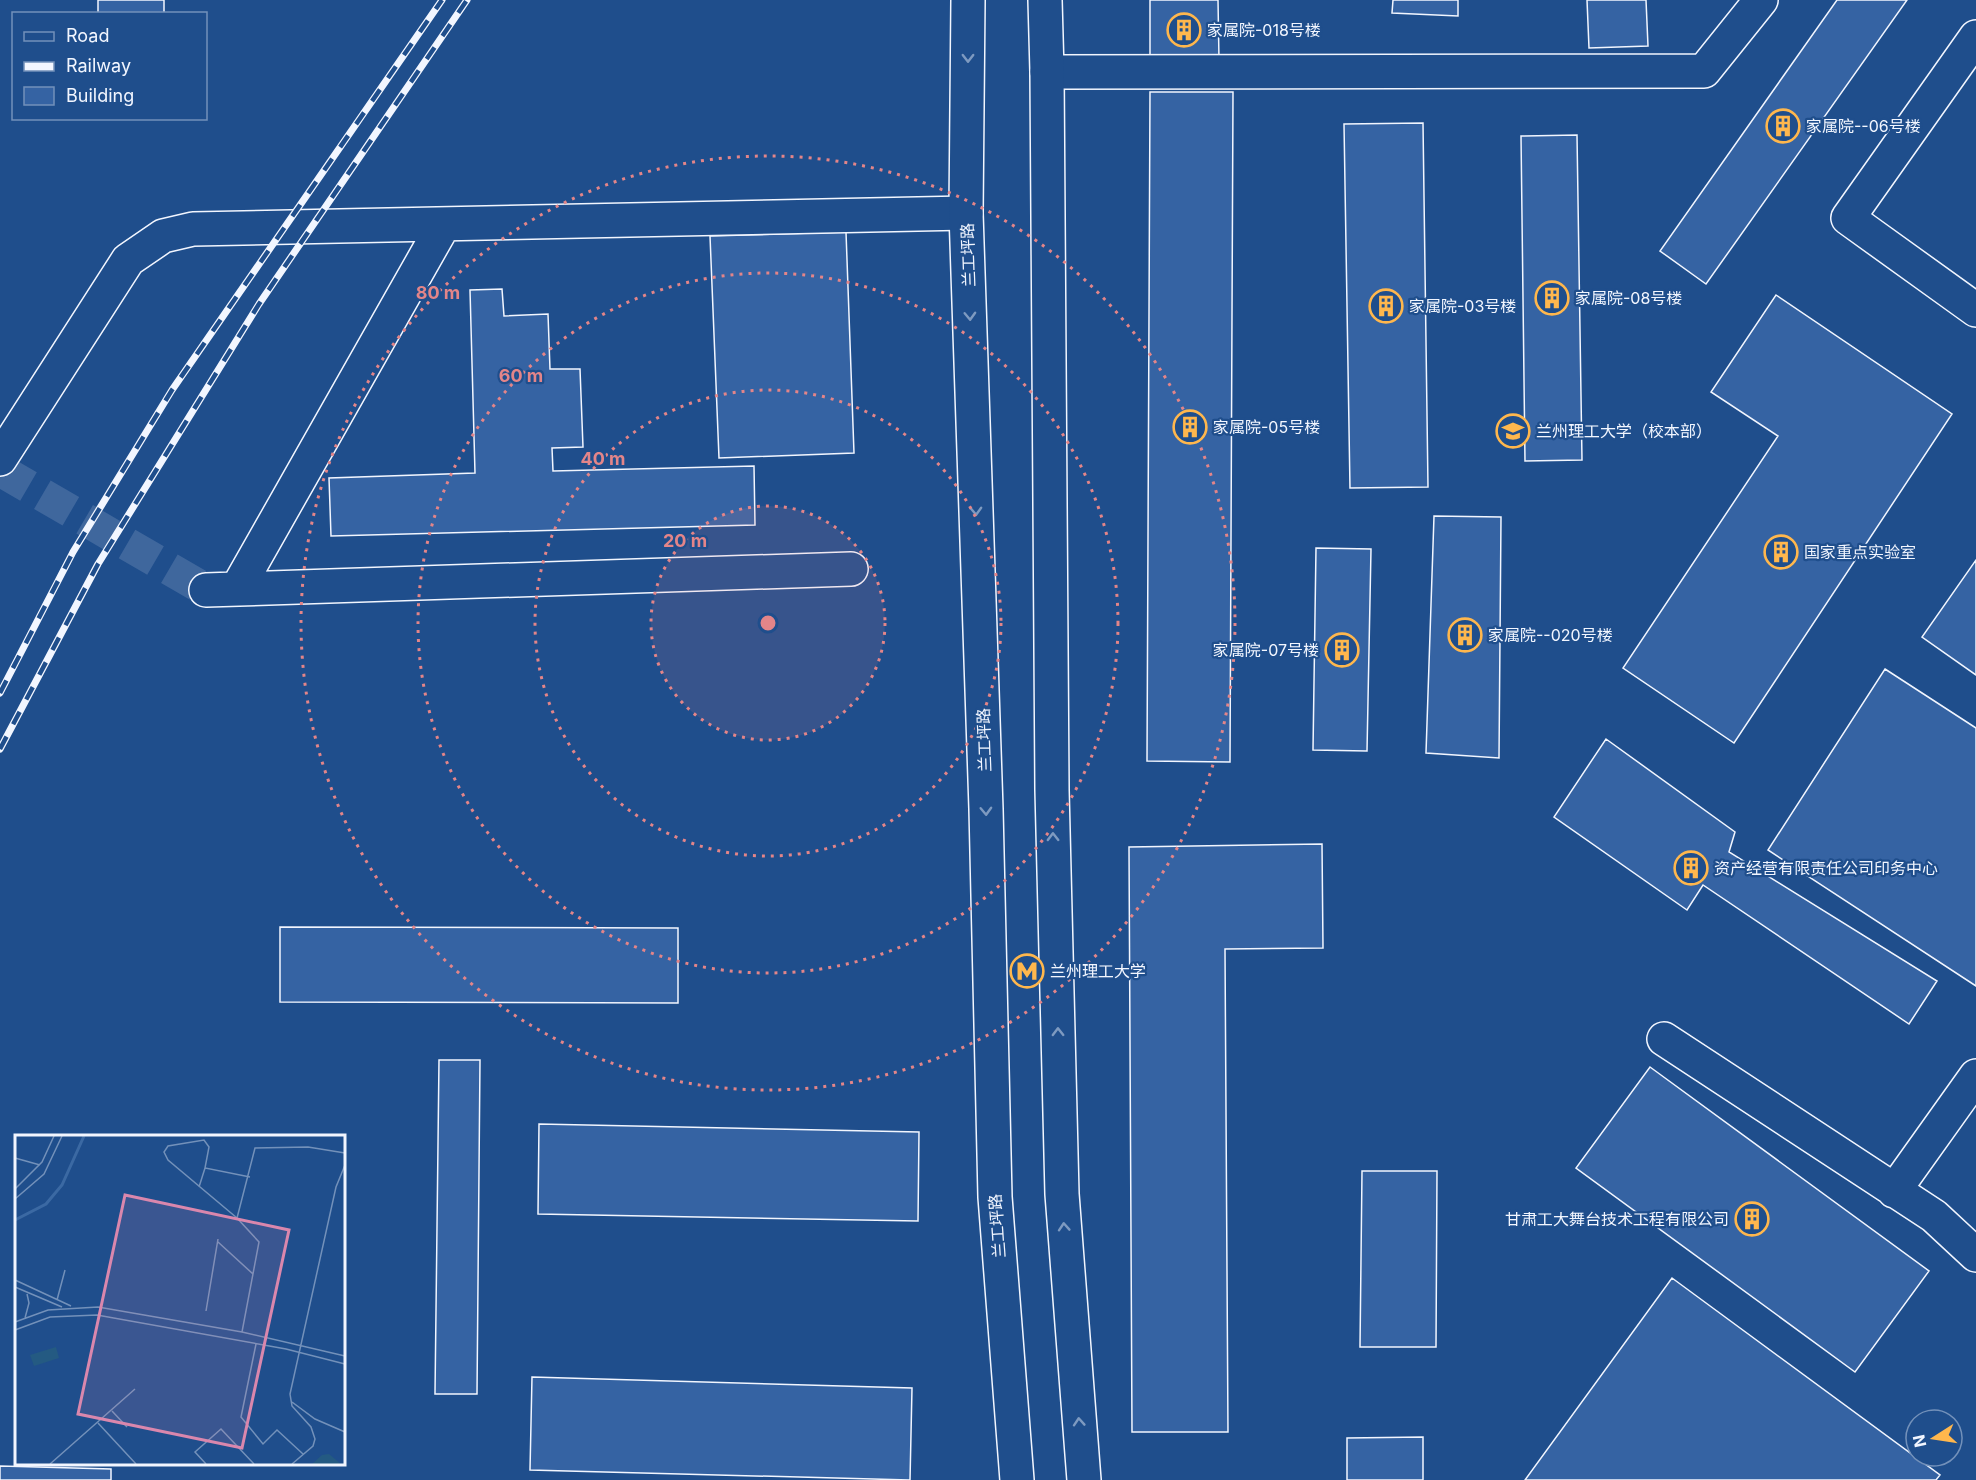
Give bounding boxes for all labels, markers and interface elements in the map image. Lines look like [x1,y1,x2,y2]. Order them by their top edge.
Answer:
legend [12,12,207,120]
building icon: 家属院-018号楼 [1166,12,1202,48]
place label: 家属院-018号楼 [1207,20,1321,40]
text: Road [66,25,109,46]
one-way arrow [961,54,974,63]
text: Railway [66,55,131,76]
text: Building [66,85,134,106]
building icon: 家属院--06号楼 [1765,108,1801,144]
place label: 家属院--06号楼 [1806,116,1921,136]
street label: 兰工坪路 [957,223,979,287]
building icon: 家属院-08号楼 [1534,280,1570,316]
text: 80 m [416,282,460,303]
building icon: 家属院-03号楼 [1368,288,1404,324]
place label: 家属院-08号楼 [1575,288,1682,308]
place label: 家属院-03号楼 [1409,296,1516,316]
one-way arrow [963,312,976,321]
text: 60 m [499,365,543,386]
building icon: 家属院-05号楼 [1172,409,1208,445]
school or university icon: 兰州理工大学（校本部） [1495,413,1531,449]
place label: 家属院-05号楼 [1213,417,1320,437]
place label: 兰州理工大学（校本部） [1536,421,1712,441]
text: 40 m [581,448,626,469]
one-way arrow [970,507,982,516]
text: 20 m [663,530,707,551]
building icon: 国家重点实验室 [1763,534,1799,570]
place label: 国家重点实验室 [1804,542,1916,562]
centre of rings [758,613,778,633]
building icon: 家属院--020号楼 [1447,617,1483,653]
place label: 家属院--020号楼 [1488,625,1613,645]
building icon: 家属院-07号楼 [1324,632,1360,668]
place label: 家属院-07号楼 [1213,640,1319,660]
street label: 兰工坪路 [973,708,995,772]
one-way arrow [980,807,992,816]
one-way arrow [1047,833,1059,842]
building icon: 资产经营有限责任公司印务中心 [1673,850,1709,886]
place label: 资产经营有限责任公司印务中心 [1714,858,1938,878]
metro station icon: 兰州理工大学 [1009,953,1045,989]
place label: 兰州理工大学 [1050,961,1146,981]
one-way arrow [1052,1028,1064,1037]
inset map [15,1135,345,1465]
street label: 兰工坪路 [985,1193,1009,1259]
building icon: 甘肃工大舞台技术工程有限公司 [1734,1201,1770,1237]
place label: 甘肃工大舞台技术工程有限公司 [1505,1209,1729,1229]
one-way arrow [1058,1223,1071,1232]
north arrow [1904,1408,1964,1468]
one-way arrow [1073,1417,1086,1426]
text: N [1908,1433,1930,1449]

